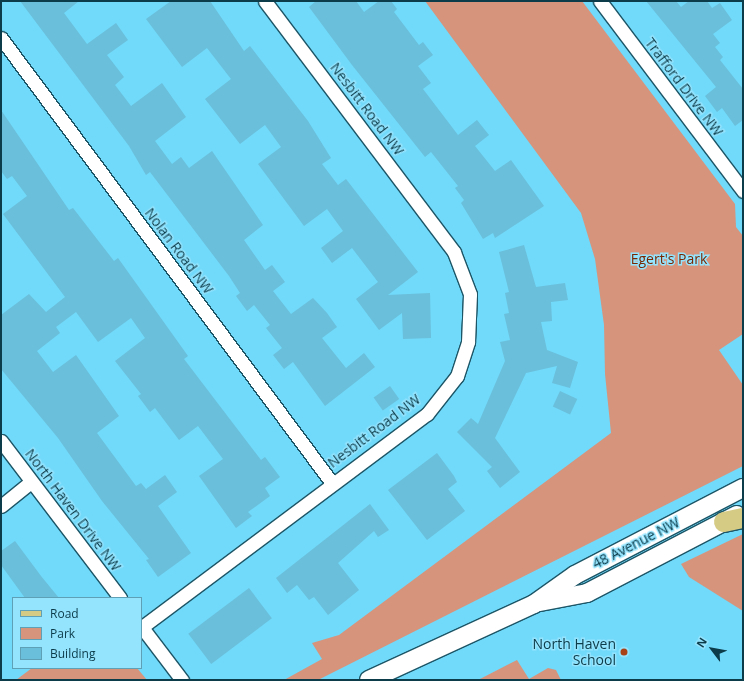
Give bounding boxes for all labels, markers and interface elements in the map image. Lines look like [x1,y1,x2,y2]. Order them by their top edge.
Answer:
street label: Trafford Drive NW [642,35,726,139]
street label: Nesbitt Road NW [327,59,407,159]
street label: Nolan Road NW [141,205,217,297]
park label: Egert's Park [631,251,707,267]
street label: Nesbitt Road NW [324,391,424,471]
street label: North Haven Drive NW [22,446,124,574]
street label: 48 Avenue NW [590,514,682,572]
legend [12,597,142,669]
text: Road [50,605,79,622]
text: Park [50,625,75,642]
north arrow [692,629,732,669]
text: N [693,635,710,650]
place label: North Haven School [533,636,616,668]
text: Building [50,645,95,662]
marker: North Haven School [619,647,629,657]

